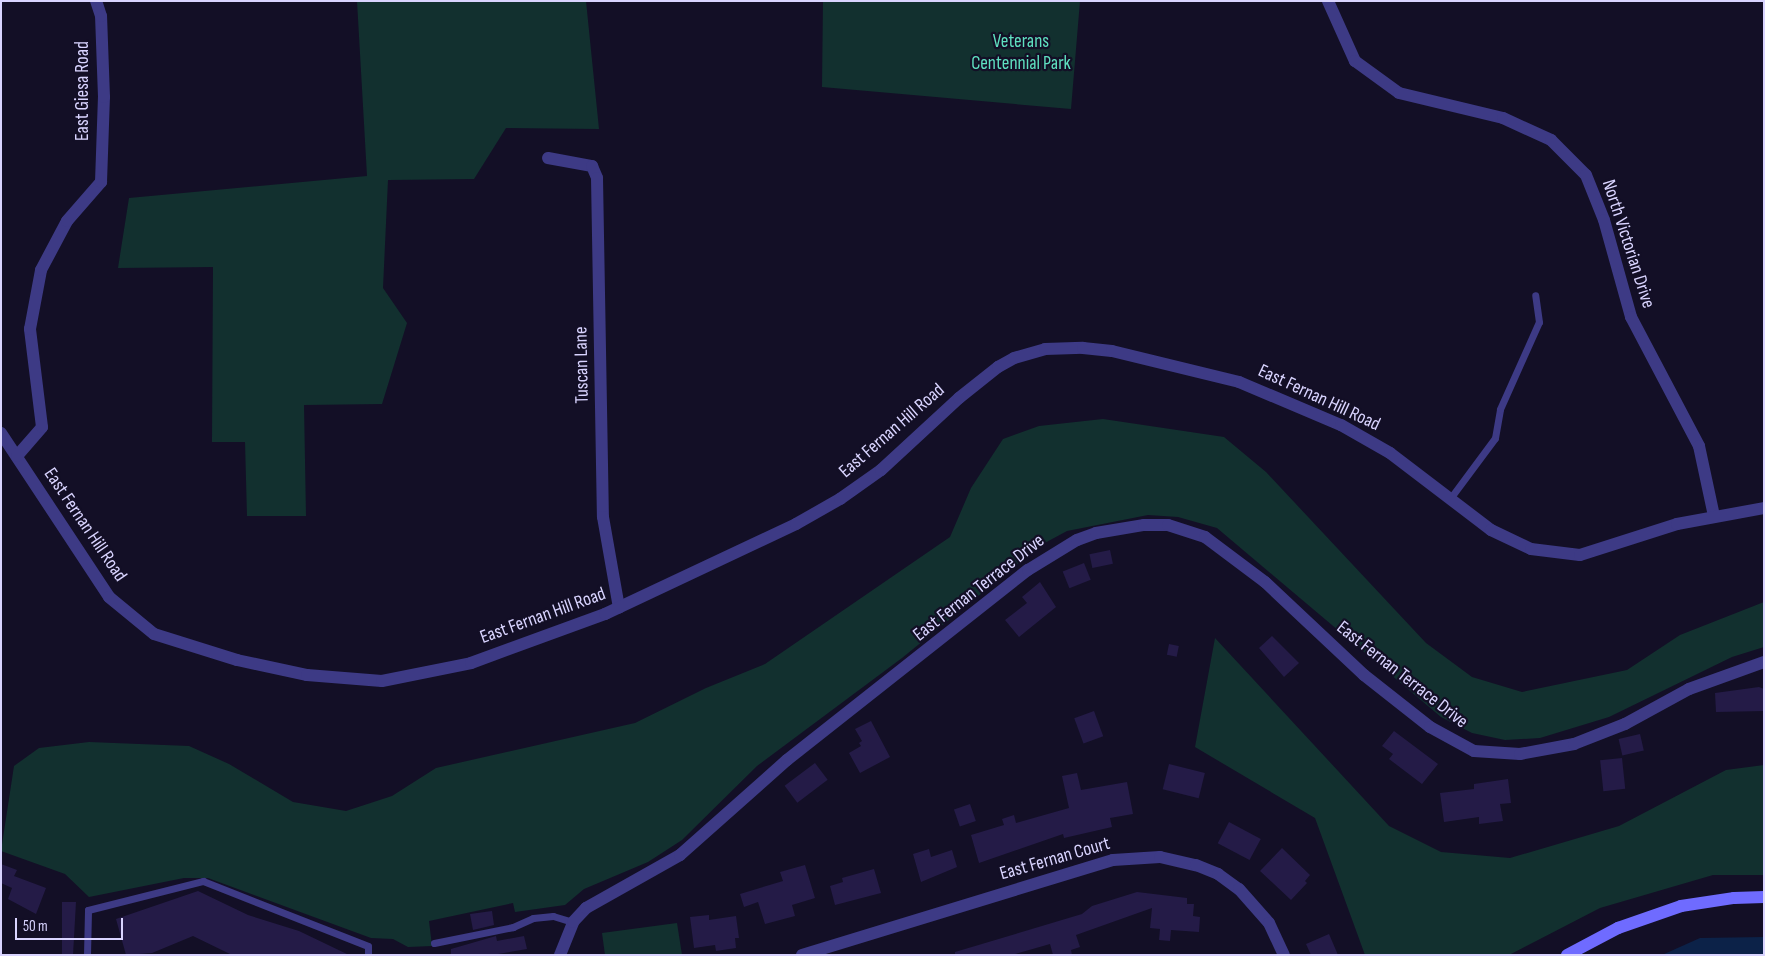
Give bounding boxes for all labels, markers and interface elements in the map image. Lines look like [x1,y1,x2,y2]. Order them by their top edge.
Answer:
park label: Veterans Centennial Park [971,31,1071,75]
street label: East Giesa Road [72,41,94,141]
street label: North Victorian Drive [1596,177,1660,311]
street label: Tuscan Lane [570,326,594,404]
street label: East Fernan Hill Road [1254,360,1384,436]
street label: East Fernan Hill Road [835,379,949,483]
street label: East Fernan Hill Road [39,464,131,586]
street label: East Fernan Terrace Drive [909,530,1049,646]
street label: East Fernan Hill Road [477,583,609,649]
street label: East Fernan Terrace Drive [1332,617,1472,733]
street label: East Fernan Court [997,832,1113,886]
scale bar [18,908,125,940]
text: 50 m [23,917,48,936]

